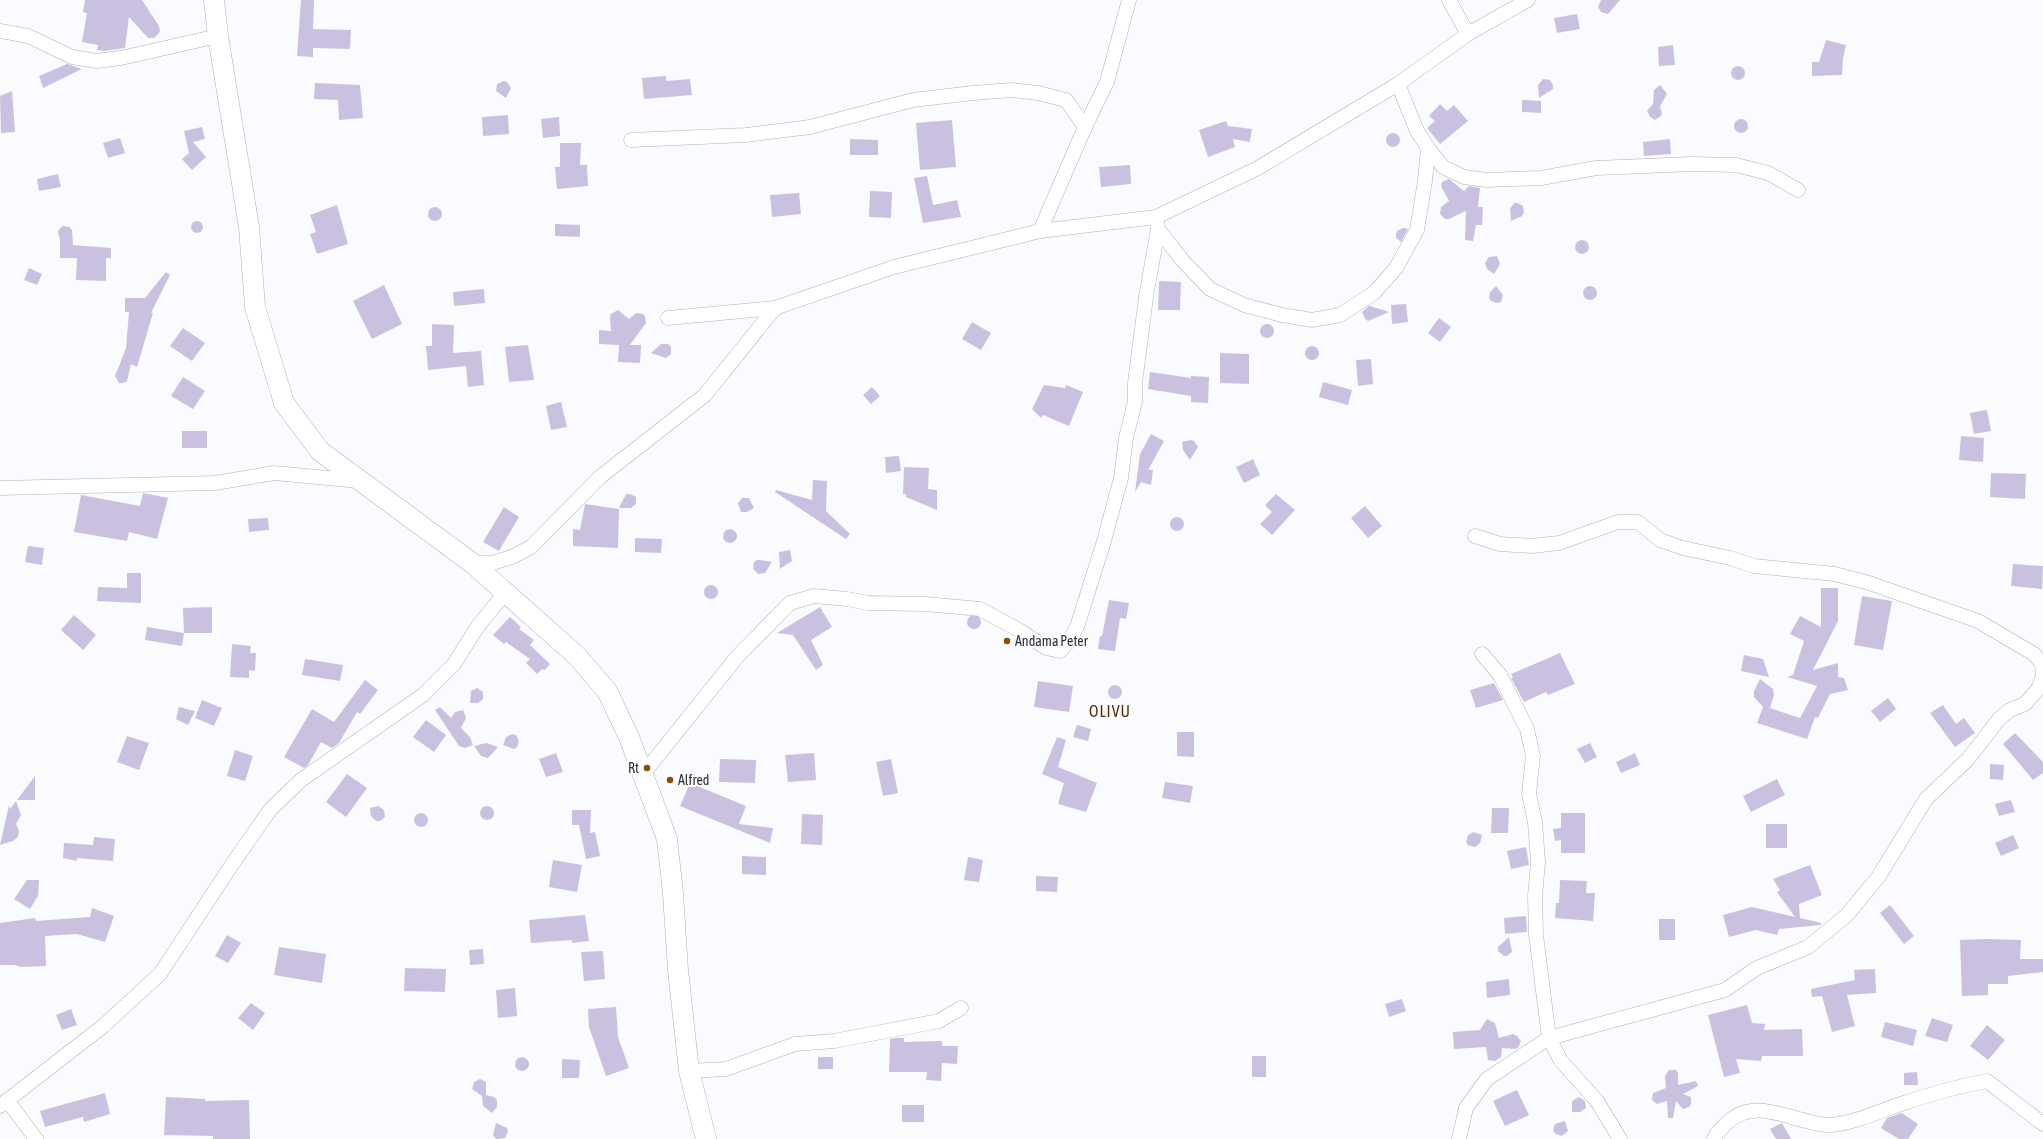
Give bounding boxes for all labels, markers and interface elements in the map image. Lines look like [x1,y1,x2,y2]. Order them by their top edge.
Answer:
place label: Andama Peter [1015,633,1089,649]
marker: Andama Peter [1002,636,1012,646]
district label: OLIVU [1089,702,1131,720]
place label: Rt [628,760,639,776]
marker: Rt [642,763,652,773]
place label: Alfred [678,772,710,788]
marker: Alfred [665,775,675,785]

